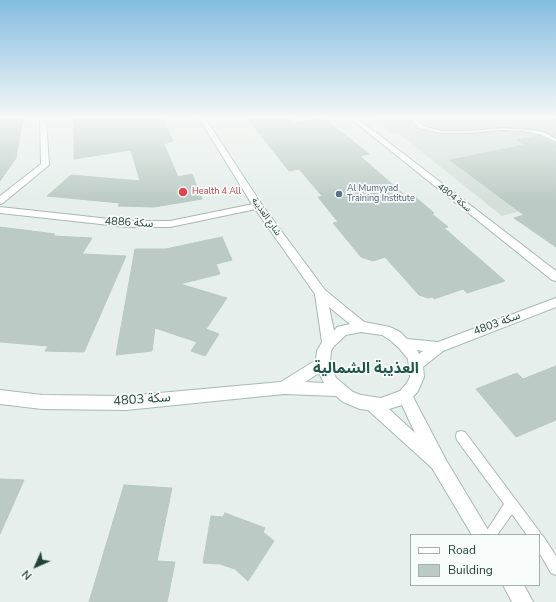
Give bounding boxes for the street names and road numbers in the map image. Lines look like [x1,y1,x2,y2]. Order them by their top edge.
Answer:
street label: سكة 4804 [435,181,473,215]
street label: شارع العذيبة [249,196,283,238]
street label: سكة 4886 [104,215,154,231]
street label: سكة 4803 [472,309,522,339]
street label: سكة 4803 [113,390,171,410]

